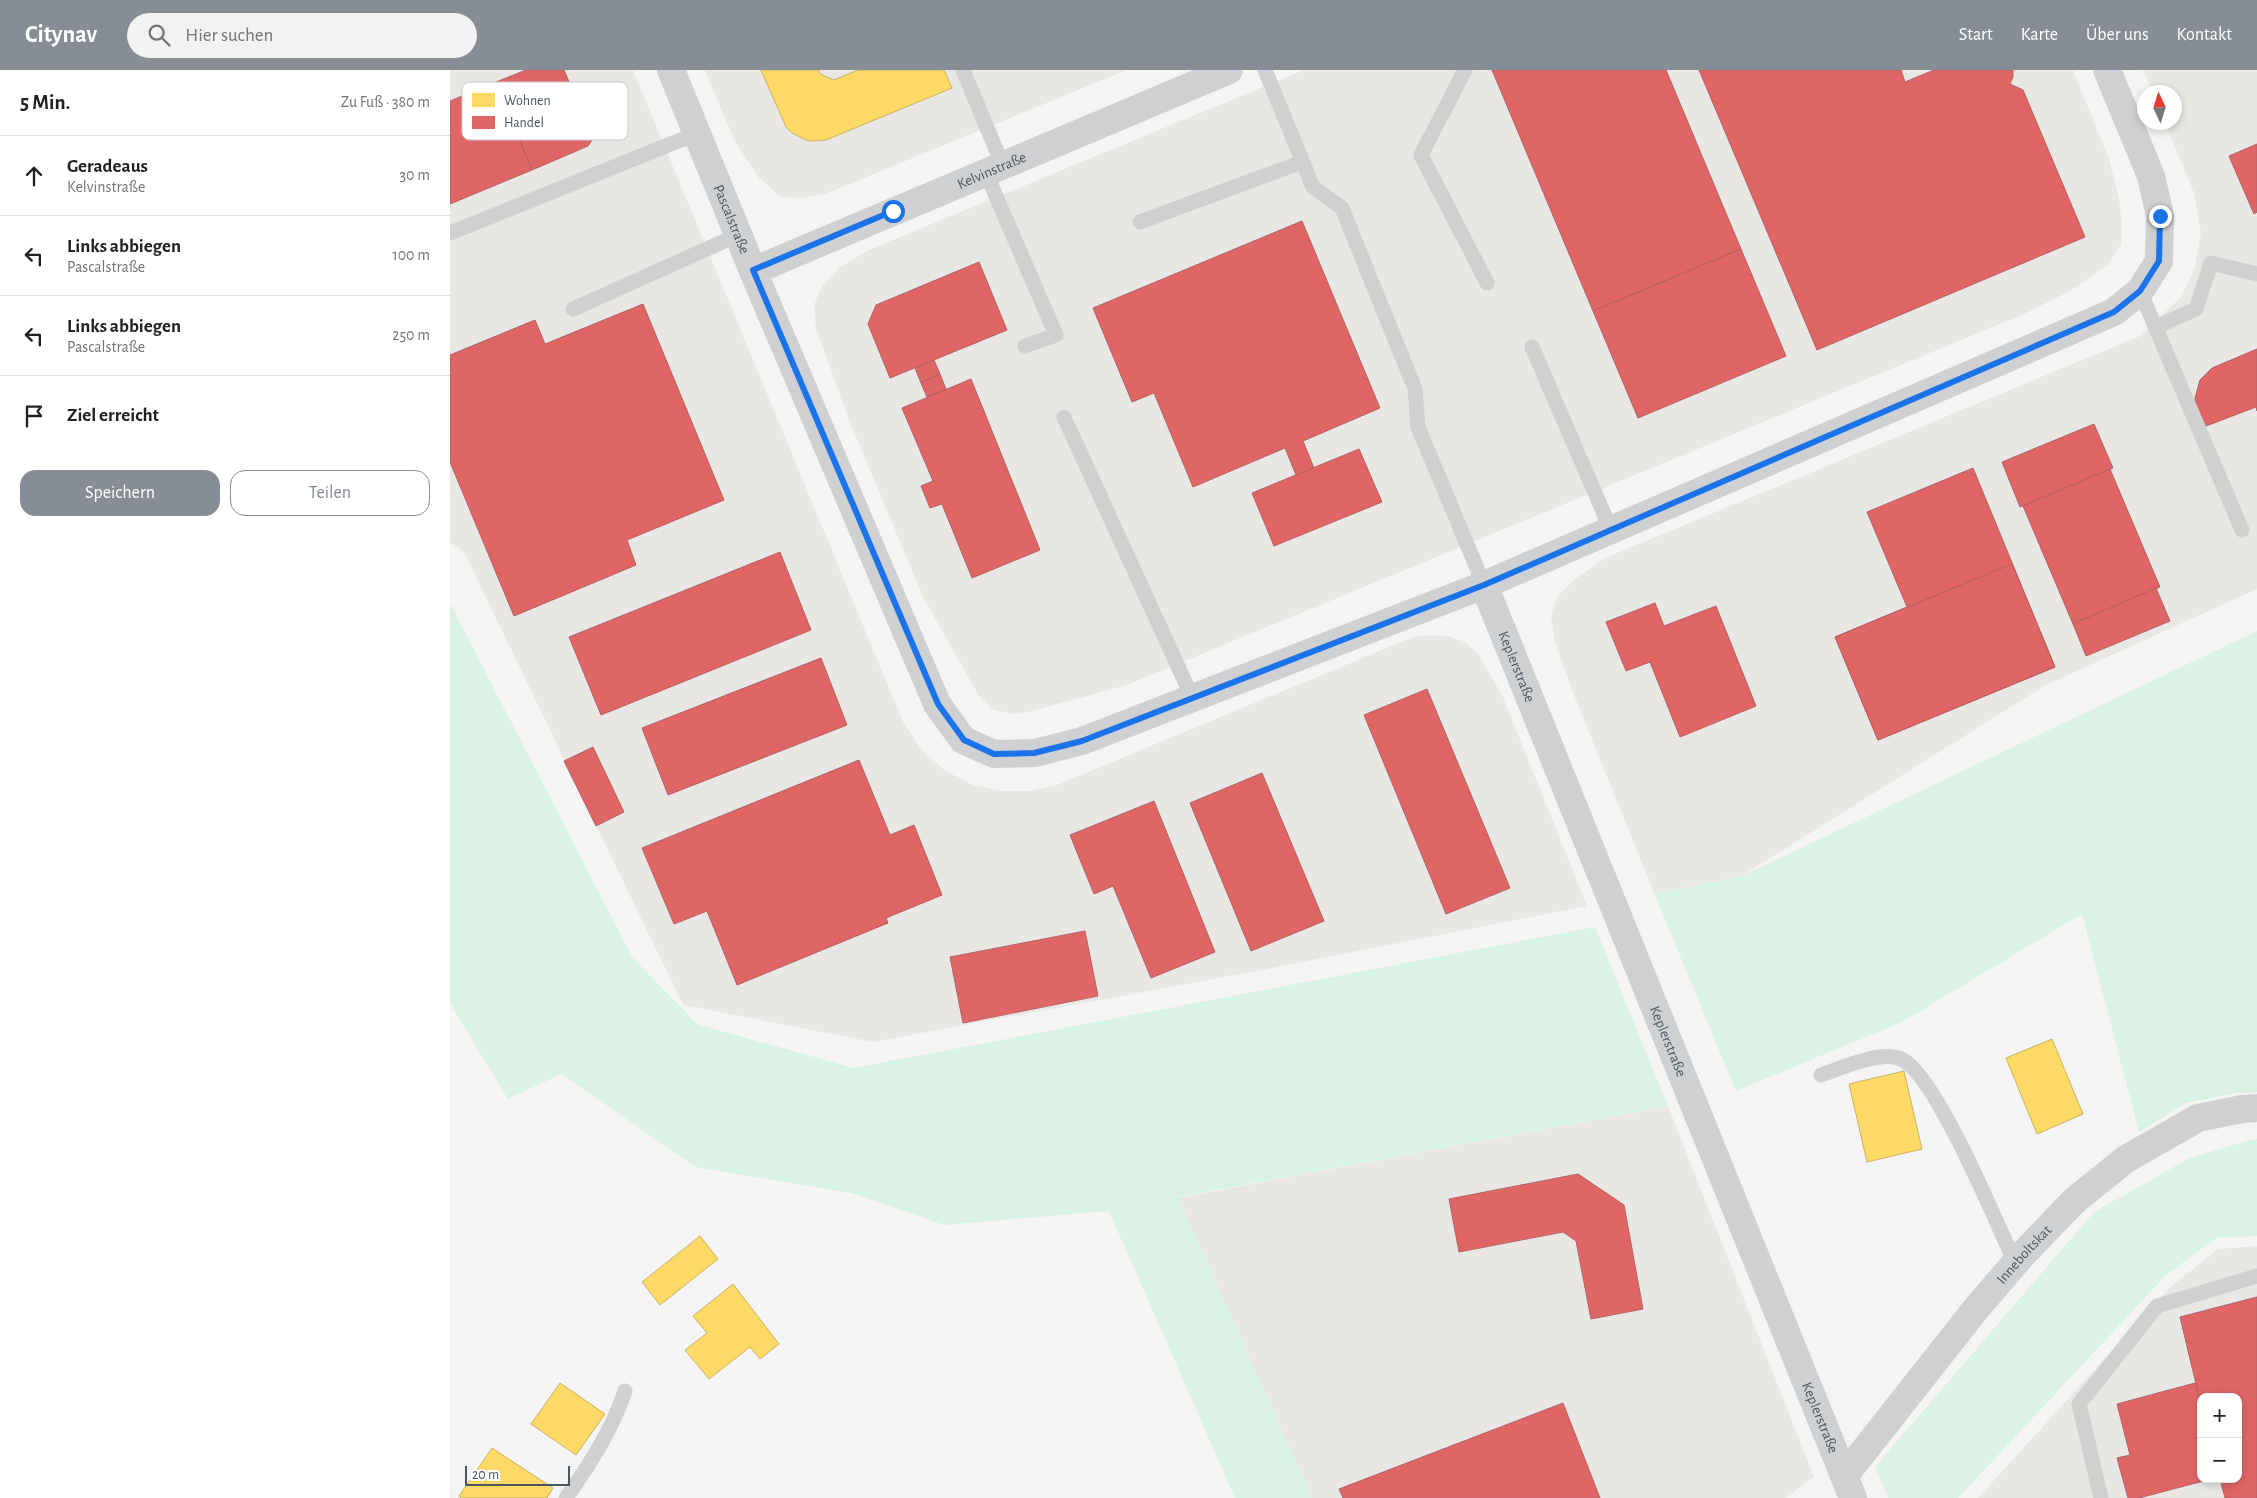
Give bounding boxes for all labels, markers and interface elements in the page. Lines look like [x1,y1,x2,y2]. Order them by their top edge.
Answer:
search box [127,13,477,58]
icon: search [145,21,173,49]
text: Citynav [25,23,97,47]
text: Hier suchen [185,26,273,45]
text: Start [1959,26,1993,44]
text: Karte [2021,26,2058,44]
text: Über uns [2086,26,2149,44]
text: Kontakt [2177,26,2232,44]
legend [462,82,628,140]
north arrow [2137,85,2182,130]
text: 5 Min. [20,92,70,113]
text: Zu Fuß · 380 m [341,94,430,110]
text: Wohnen [504,94,551,108]
text: Handel [504,116,544,130]
street label: Kelvinstraße [955,149,1028,191]
text: Geradeaus [67,157,148,176]
icon: ahead [20,162,48,190]
text: 30 m [400,167,430,183]
text: Kelvinstraße [67,179,145,195]
street label: Pascalstraße [711,182,753,256]
route start [882,200,905,223]
route end [2149,205,2172,228]
text: Links abbiegen [67,237,181,256]
icon: left [20,242,48,270]
text: 100 m [392,247,430,263]
text: Pascalstraße [67,259,145,275]
text: Links abbiegen [67,317,181,336]
icon: left [20,322,48,350]
text: 250 m [392,327,430,343]
text: Pascalstraße [67,339,145,355]
icon: arrive [20,402,48,430]
text: Ziel erreicht [67,406,159,425]
button: Speichern [20,470,220,516]
button: Teilen [230,470,430,516]
street label: Keplerstraße [1496,629,1538,704]
street label: Keplerstraße [1647,1003,1689,1079]
street label: Inneboltskat [1993,1222,2054,1287]
street label: Keplerstraße [1799,1380,1842,1455]
map controls [2197,1393,2242,1483]
button: + [2197,1393,2242,1438]
button: − [2197,1438,2242,1483]
scale bar [465,1463,570,1486]
text: 20 m [472,1468,499,1482]

